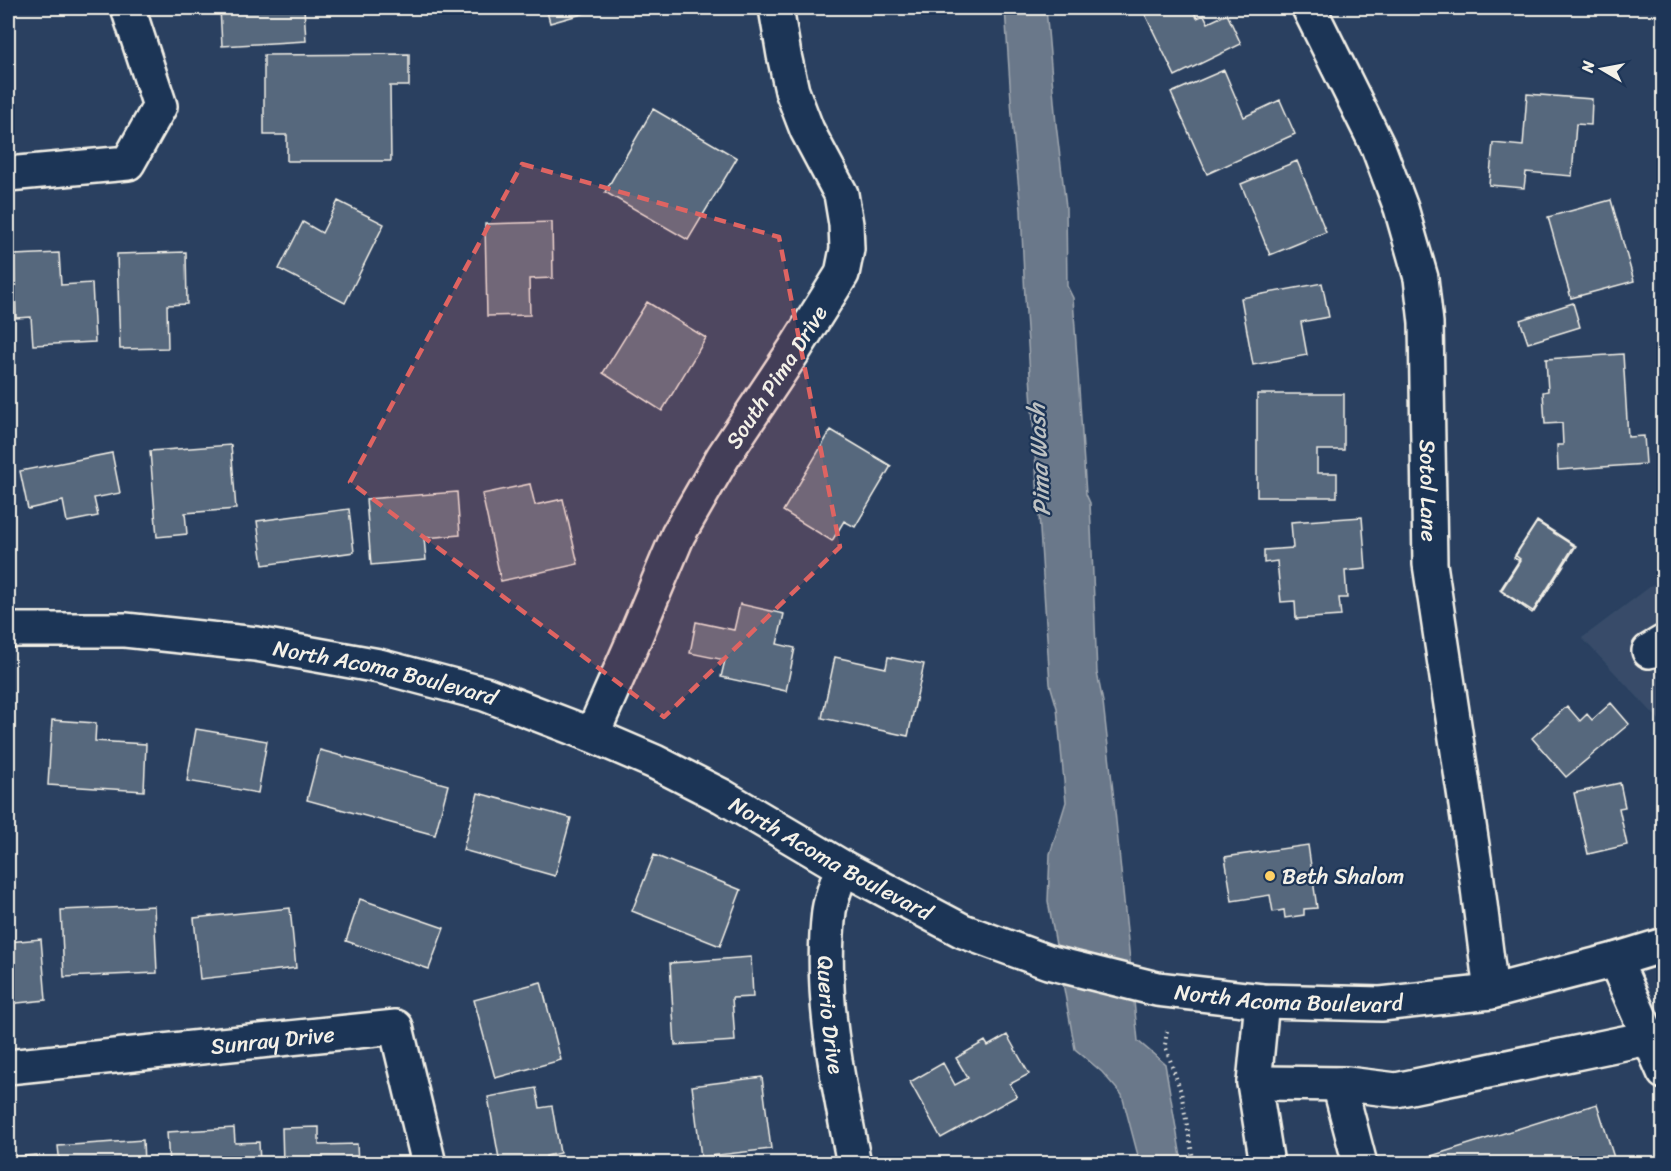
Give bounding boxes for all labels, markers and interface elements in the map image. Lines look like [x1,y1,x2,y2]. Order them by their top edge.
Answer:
north arrow [1572,39,1632,99]
text: N [1572,58,1603,75]
street label: South Pima Drive [715,297,838,457]
water label: Pima Wash [1015,400,1063,517]
street label: Sotol Lane [1408,439,1449,542]
street label: North Acoma Boulevard [270,628,504,717]
street label: North Acoma Boulevard [721,785,941,932]
place label: Beth Shalom [1282,857,1405,896]
marker: Beth Shalom [1263,869,1277,883]
street label: Querio Drive [806,956,856,1077]
street label: North Acoma Boulevard [1173,972,1406,1024]
street label: Sunray Drive [209,1014,337,1066]

